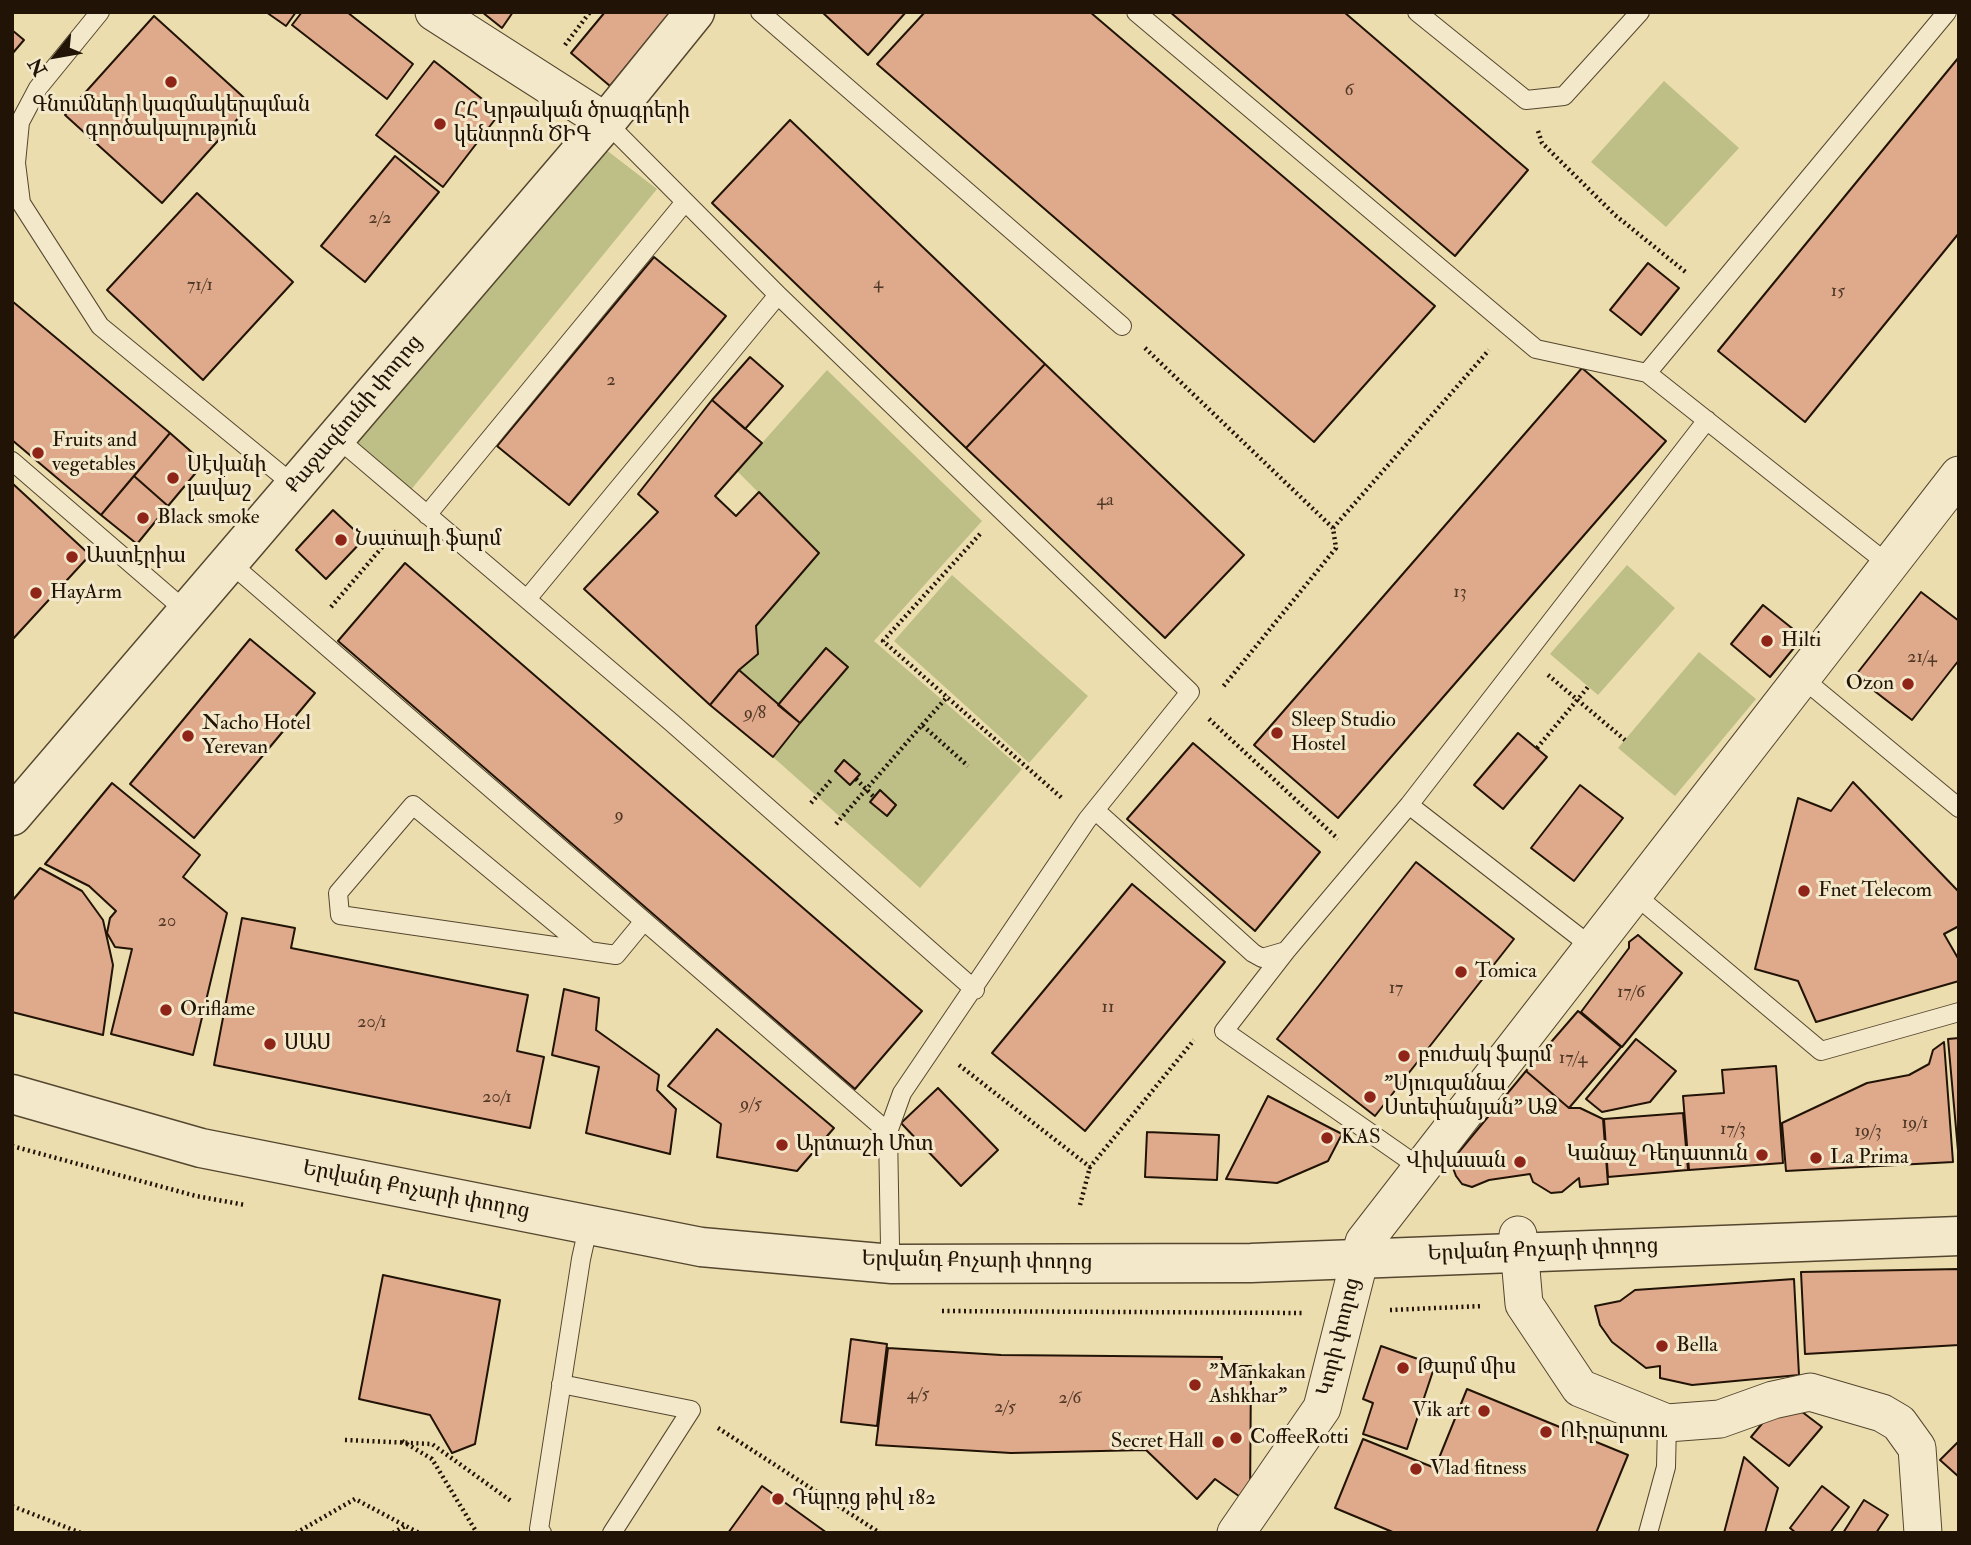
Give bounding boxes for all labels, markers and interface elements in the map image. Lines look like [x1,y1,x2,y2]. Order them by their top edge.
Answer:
north arrow [21,21,91,91]
text: N [23,53,53,80]
marker: Գնումների կազմակերպման գործակալություն [163,74,179,90]
house number: 6 [1344,80,1354,102]
place label: Գնումների կազմակերպման գործակալություն [32,93,310,143]
place label: ՀՀ Կրթական ծրագրերի կենտրոն ԾԻԳ [454,99,690,149]
marker: ՀՀ Կրթական ծրագրերի կենտրոն ԾԻԳ [432,116,448,132]
house number: 2/2 [369,208,391,230]
house number: 4 [873,273,883,295]
house number: 71/1 [187,275,213,297]
house number: 15 [1831,281,1845,303]
street label: Քաջազնունի փողոց [281,331,429,499]
house number: 2 [606,370,616,392]
place label: Fruits and vegetables [52,428,137,478]
marker: Fruits and vegetables [30,445,46,461]
place label: Սէվանի լավաշ [187,453,267,503]
marker: Սէվանի լավաշ [165,470,181,486]
house number: 4a [1096,490,1114,512]
place label: Black smoke [157,505,260,531]
marker: Black smoke [135,510,151,526]
place label: Նատալի ֆարմ [355,527,501,553]
marker: Նատալի ֆարմ [333,532,349,548]
place label: Աստէրիա [86,544,186,570]
marker: Աստէրիա [64,549,80,565]
place label: HayArm [50,580,122,606]
house number: 13 [1453,582,1467,604]
marker: HayArm [28,585,44,601]
place label: Hilti [1781,628,1821,654]
marker: Hilti [1759,633,1775,649]
house number: 21/4 [1907,647,1937,669]
place label: Ozon [1846,671,1894,697]
marker: Ozon [1900,676,1916,692]
house number: 9/8 [744,703,766,725]
place label: Sleep Studio Hostel [1291,708,1396,758]
place label: Nacho Hotel Yerevan [202,711,311,761]
marker: Sleep Studio Hostel [1269,725,1285,741]
marker: Nacho Hotel Yerevan [180,728,196,744]
house number: 9 [614,805,624,827]
place label: Fnet Telecom [1818,878,1932,904]
marker: Fnet Telecom [1796,883,1812,899]
house number: 20 [158,911,176,933]
place label: Tomica [1475,959,1537,985]
marker: Tomica [1453,964,1469,980]
house number: 17 [1389,978,1403,1000]
house number: 17/6 [1617,982,1645,1004]
place label: Oriflame [180,997,255,1023]
house number: 11 [1102,997,1114,1019]
marker: Oriflame [158,1002,174,1018]
house number: 20/1 [357,1012,387,1034]
place label: ՍԱՍ [284,1031,331,1057]
marker: ՍԱՍ [262,1036,278,1052]
place label: բուժակ ֆարմ [1418,1043,1552,1069]
marker: բուժակ ֆարմ [1396,1048,1412,1064]
house number: 17/4 [1559,1048,1587,1070]
place label: "Սյուզաննա Ստեփանյան" ԱՁ [1384,1072,1558,1122]
house number: 20/1 [482,1087,512,1109]
marker: "Սյուզաննա Ստեփանյան" ԱՁ [1362,1089,1378,1105]
house number: 9/5 [740,1094,762,1116]
house number: 19/1 [1902,1113,1928,1135]
house number: 17/3 [1720,1119,1746,1141]
house number: 19/3 [1854,1121,1882,1143]
place label: KAS [1341,1125,1381,1151]
marker: KAS [1319,1130,1335,1146]
place label: Արտաշի Մոտ [796,1132,933,1158]
marker: Արտաշի Մոտ [774,1137,790,1153]
place label: Կանաչ Դեղատուն [1567,1142,1748,1168]
place label: La Prima [1830,1145,1909,1171]
marker: Կանաչ Դեղատուն [1754,1147,1770,1163]
place label: Վիվասան [1406,1149,1506,1175]
marker: La Prima [1808,1150,1824,1166]
marker: Վիվասան [1512,1154,1528,1170]
street label: Երվանդ Քոչարի փողոց [300,1157,532,1225]
street label: Երվանդ Քոչարի փողոց [1427,1234,1659,1268]
street label: Երվանդ Քոչարի փողոց [861,1247,1093,1277]
street label: Կորի փողոց [1313,1275,1367,1399]
place label: Bella [1676,1333,1718,1359]
marker: Bella [1654,1338,1670,1354]
place label: Թարմ միս [1417,1355,1516,1381]
place label: "Mankakan Ashkhar" [1209,1360,1306,1410]
marker: Թարմ միս [1395,1360,1411,1376]
marker: "Mankakan Ashkhar" [1187,1377,1203,1393]
house number: 4/5 [907,1384,929,1406]
house number: 2/6 [1059,1388,1081,1410]
house number: 2/5 [994,1397,1016,1419]
place label: Vik art [1412,1398,1470,1424]
marker: Vik art [1476,1403,1492,1419]
place label: ՈՒրարտու [1560,1419,1667,1445]
marker: ՈՒրարտու [1538,1424,1554,1440]
place label: CoffeeRotti [1250,1425,1349,1451]
place label: Secret Hall [1111,1429,1204,1455]
marker: CoffeeRotti [1228,1430,1244,1446]
marker: Secret Hall [1210,1434,1226,1450]
place label: Vlad fitness [1430,1456,1526,1482]
marker: Vlad fitness [1408,1461,1424,1477]
place label: Դպրոց թիվ 182 [792,1486,936,1512]
marker: Դպրոց թիվ 182 [770,1491,786,1507]

